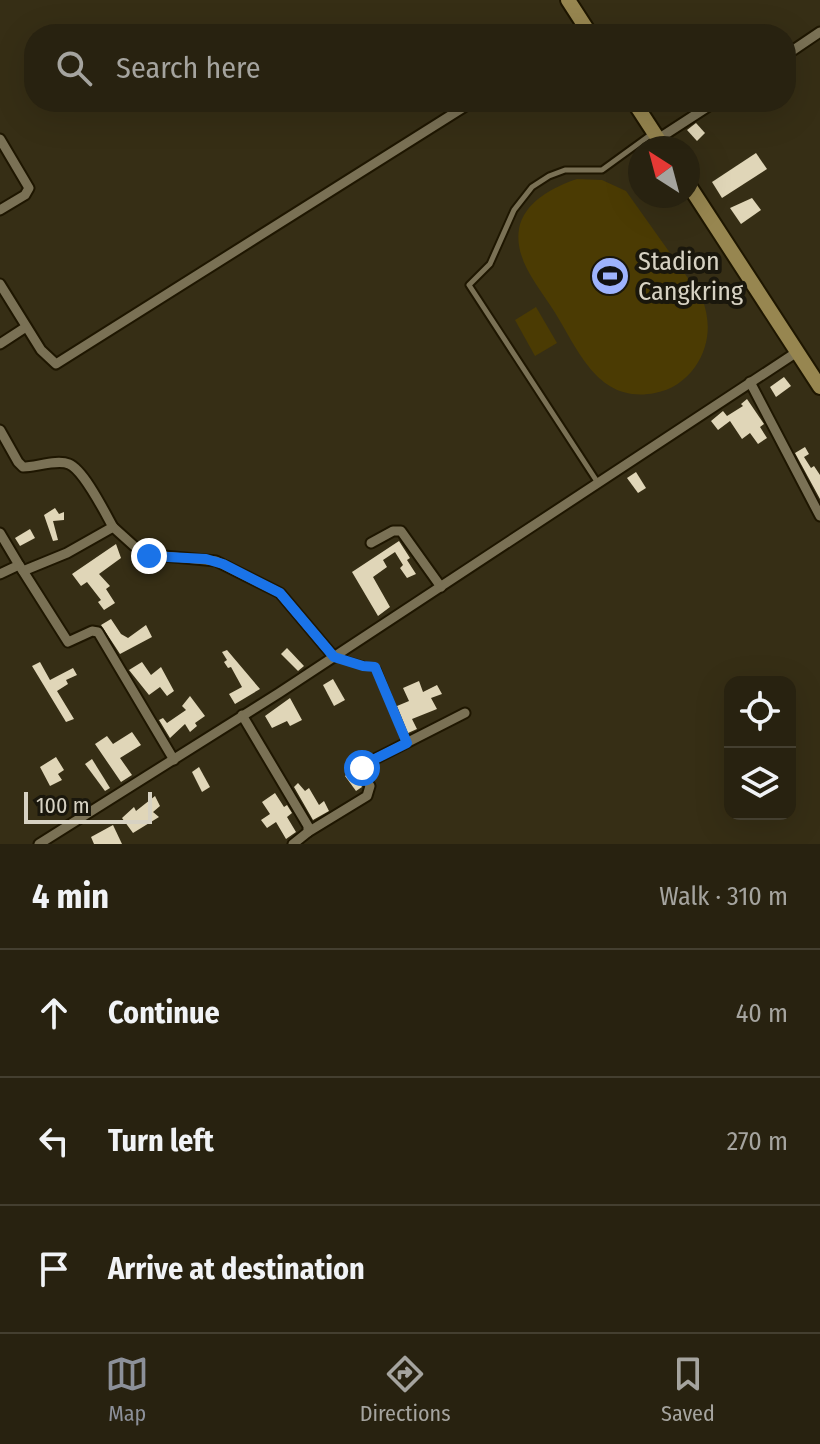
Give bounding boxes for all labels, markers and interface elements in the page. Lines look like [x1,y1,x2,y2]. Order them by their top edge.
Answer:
search box [24,24,796,112]
icon: search [52,46,96,90]
text: Search here [116,50,261,86]
north arrow [628,136,700,208]
place label: Stadion Cangkring [638,246,744,307]
sports icon: Stadion Cangkring [589,255,631,297]
route end [131,538,167,574]
map controls [724,676,796,820]
button: locate [724,676,796,748]
button: layers [724,748,796,820]
route start [344,750,380,786]
scale bar [24,788,152,824]
text: 100 m [36,792,90,819]
text: 4 min [32,876,109,917]
text: Walk · 310 m [659,881,788,912]
icon: ahead [32,991,76,1035]
text: Continue [108,995,220,1031]
text: 40 m [736,998,788,1029]
icon: left [32,1119,76,1163]
text: Turn left [108,1123,214,1159]
text: 270 m [727,1126,788,1157]
icon: arrive [32,1247,76,1291]
text: Arrive at destination [108,1251,365,1287]
tab: Map [105,1352,149,1427]
tab: Directions [360,1352,451,1427]
tab: Saved [661,1352,715,1427]

